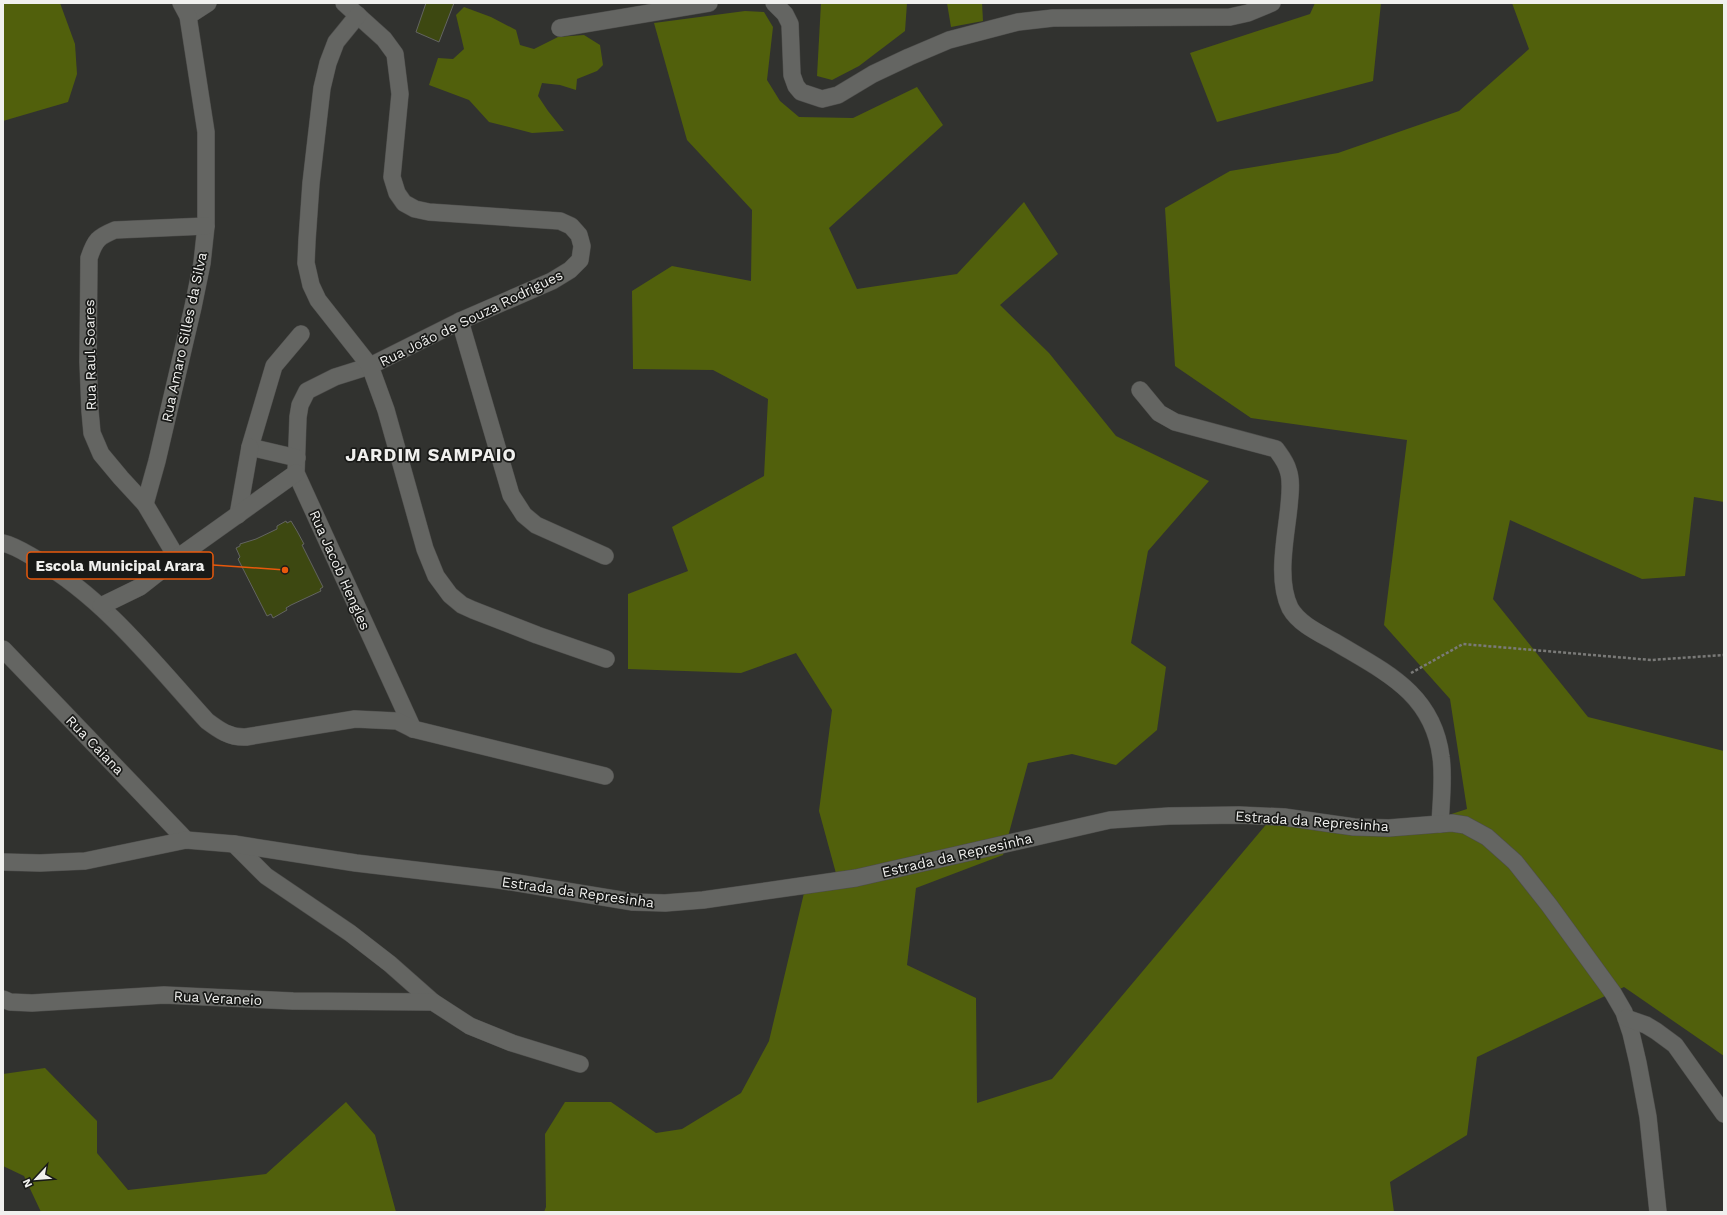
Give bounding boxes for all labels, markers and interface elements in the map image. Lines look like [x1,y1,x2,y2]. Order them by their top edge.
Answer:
street label: Rua Amaro Silles da Silva [158,251,210,423]
street label: Rua João de Souza Rodrigues [377,267,565,369]
street label: Rua Raul Soares [81,299,99,411]
district label: JARDIM SAMPAIO [345,444,517,465]
street label: Rua Jacob Hengles [306,508,374,632]
callout: Escola Municipal Arara [27,552,213,579]
text: Escola Municipal Arara [35,557,205,575]
street label: Rua Caiana [63,712,127,778]
street label: Estrada da Represinha [1235,808,1389,834]
street label: Estrada da Represinha [880,830,1034,880]
street label: Estrada da Represinha [501,873,655,911]
street label: Rua Veraneio [173,988,263,1008]
north arrow [16,1159,56,1199]
text: N [20,1177,35,1190]

